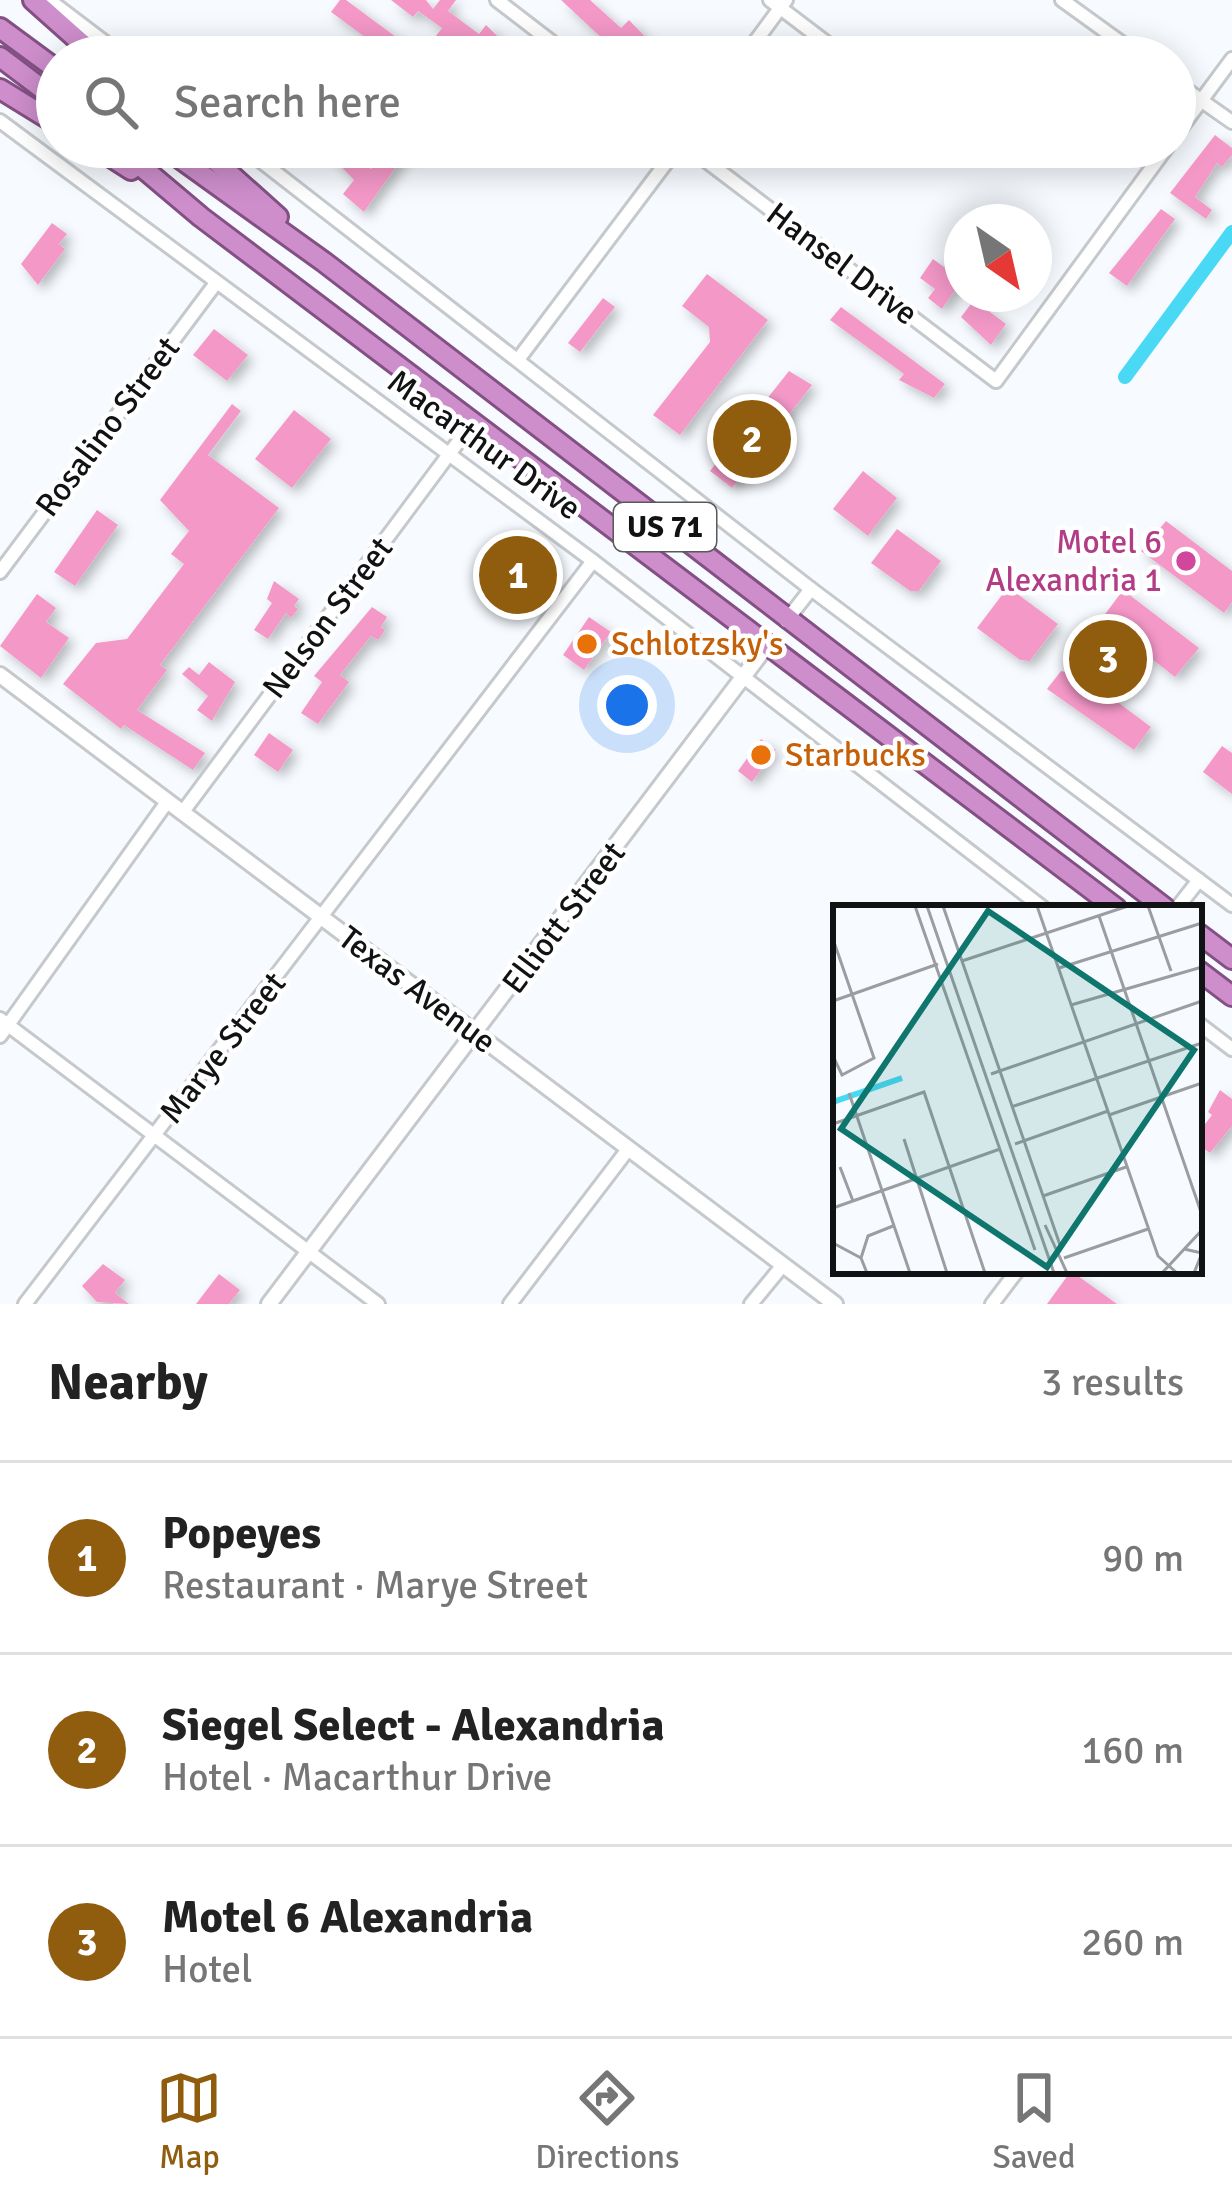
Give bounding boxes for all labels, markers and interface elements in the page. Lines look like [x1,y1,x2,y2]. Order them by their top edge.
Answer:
search box [36,36,1196,168]
icon: search [78,69,144,135]
text: Search here [174,75,401,130]
street label: Hansel Drive [758,194,926,334]
north arrow [944,204,1052,312]
street label: Rosalino Street [27,329,189,525]
street label: Macarthur Drive [379,361,589,529]
pin: 2 [713,394,791,484]
road number: US 71 [614,503,716,551]
place label: Motel 6 Alexandria 1 [986,522,1162,601]
street label: Nelson Street [254,529,402,707]
pin: 1 [479,530,557,620]
marker: Motel 6 Alexandria 1 [1173,548,1199,574]
pin: 3 [1069,614,1147,704]
place label: Schlotzsky's [611,624,783,665]
marker: Schlotzsky's [574,631,600,657]
your location [597,675,657,735]
place label: Starbucks [785,735,926,776]
marker: Starbucks [748,742,774,768]
street label: Elliott Street [494,834,634,1002]
inset map [833,905,1202,1274]
street label: Texas Avenue [330,917,504,1063]
street label: Marye Street [151,964,295,1132]
text: Nearby [48,1351,208,1414]
text: 3 results [1041,1358,1184,1406]
text: Popeyes [162,1506,321,1561]
text: 1 [76,1534,98,1582]
text: 90 m [1102,1534,1184,1582]
text: Restaurant · Marye Street [162,1561,588,1609]
text: Siegel Select - Alexandria [162,1698,665,1753]
text: 2 [76,1726,98,1774]
text: 160 m [1081,1726,1184,1774]
text: Hotel · Macarthur Drive [162,1753,552,1801]
text: Motel 6 Alexandria [162,1890,533,1945]
text: 3 [76,1918,98,1966]
text: 260 m [1081,1918,1184,1966]
text: Hotel [162,1945,253,1993]
tab: Map [156,2065,222,2178]
tab: Directions [535,2065,680,2178]
tab: Saved [992,2065,1076,2178]

